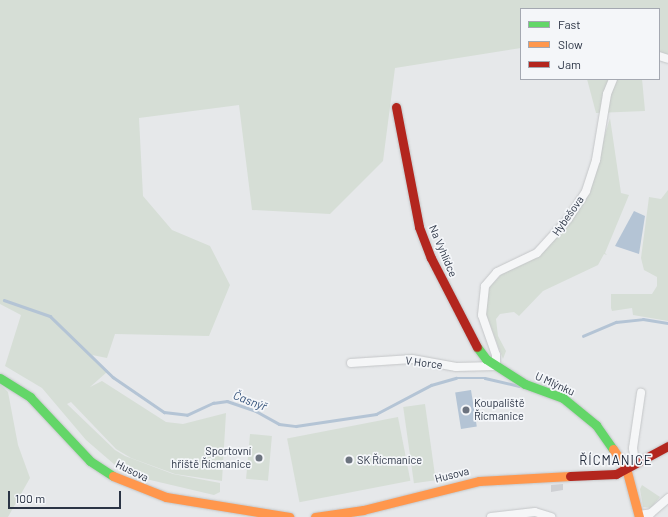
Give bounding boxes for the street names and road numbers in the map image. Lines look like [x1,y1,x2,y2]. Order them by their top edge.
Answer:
street label: Hybešova [549,193,587,239]
street label: Na Vyhlídce [426,223,460,279]
street label: V Horce [405,354,443,372]
street label: U Mlýnku [533,369,577,399]
street label: Husova [113,457,151,485]
street label: Husova [433,464,471,486]

